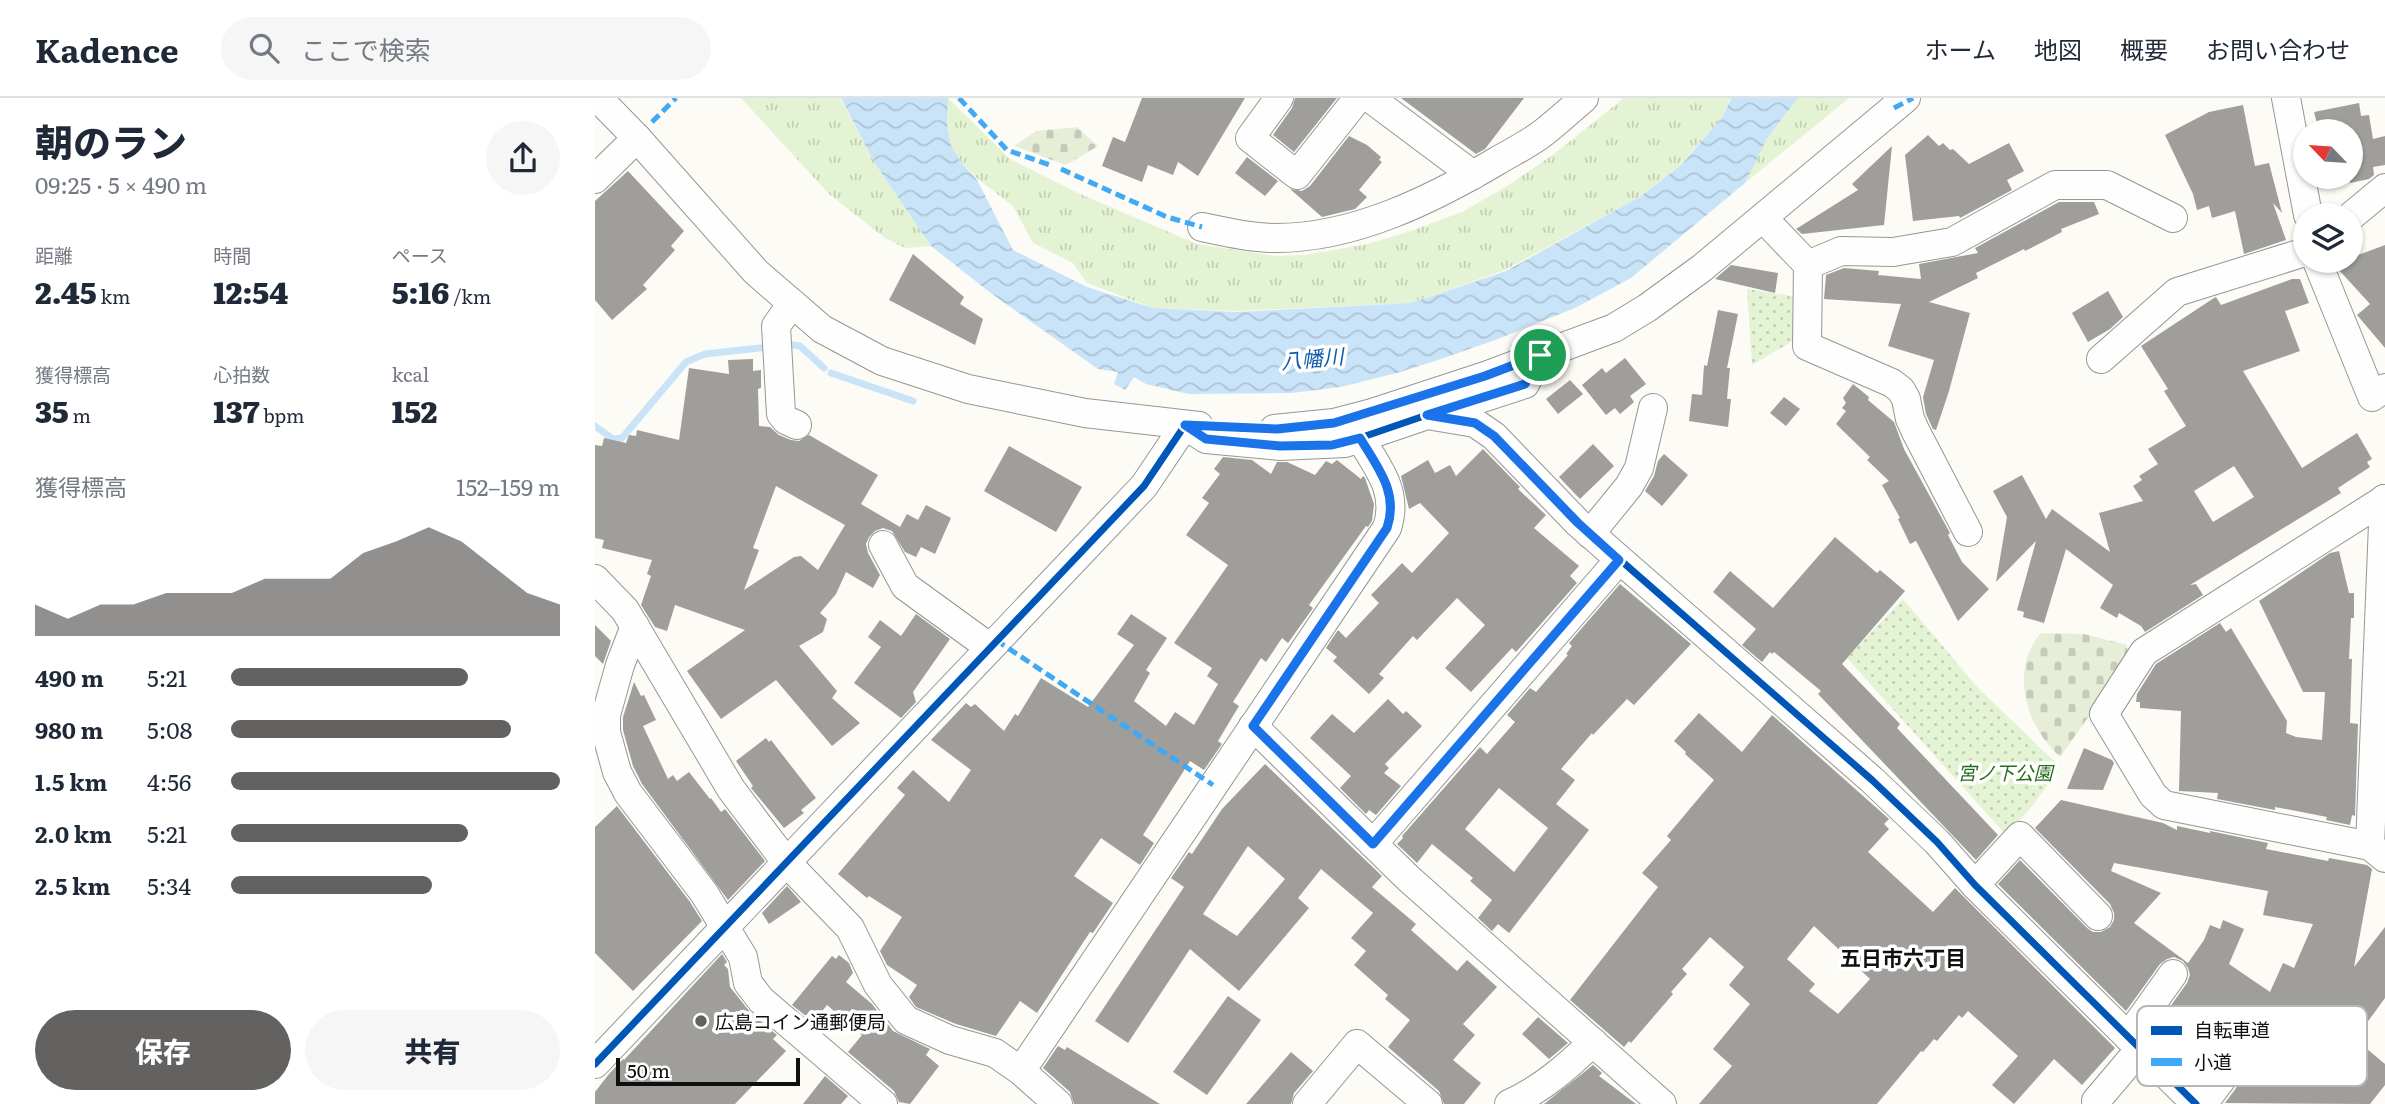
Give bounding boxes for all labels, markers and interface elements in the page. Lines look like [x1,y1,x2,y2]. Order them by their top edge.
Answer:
search box [221,17,711,80]
text: Kadence [35,24,179,73]
icon: search [245,29,283,67]
text: ここで検索 [301,29,431,68]
text: ホーム [1925,31,1996,66]
text: 地図 [2034,31,2082,66]
text: 概要 [2120,31,2168,66]
text: お問い合わせ [2206,31,2350,66]
text: 朝のラン [35,112,187,169]
north arrow [2293,119,2363,189]
map controls [2293,119,2363,273]
button: share [486,121,560,195]
text: 09:25 · 5 × 490 m [35,167,207,201]
button: layers [2293,203,2363,273]
text: 距離 [35,241,73,269]
text: 時間 [213,241,251,269]
text: ペース [392,241,448,269]
text: 2.45 [35,269,97,313]
text: 12:54 [213,269,288,313]
text: 5:16 [392,269,449,313]
text: km [97,282,130,310]
text: /km [449,282,491,310]
pin [1510,325,1570,385]
icon: arrive [1521,336,1559,374]
water label: 八幡川 [1279,339,1347,375]
text: 獲得標高 [35,360,111,388]
text: 心拍数 [213,360,270,388]
text: kcal [392,360,429,388]
text: 35 [35,388,69,432]
text: 137 [213,388,259,432]
text: 152 [392,388,438,432]
text: m [69,401,91,429]
text: bpm [259,401,305,429]
text: 獲得標高 [35,469,127,503]
text: 152–159 m [456,469,560,503]
text: 490 m [35,660,104,694]
text: 5:21 [147,660,187,694]
text: 980 m [35,712,104,746]
text: 5:08 [147,712,192,746]
park label: 宮ノ下公園 [1957,758,2055,786]
text: 1.5 km [35,764,108,798]
text: 4:56 [147,764,191,798]
text: 2.0 km [35,816,112,850]
text: 5:21 [147,816,187,850]
text: 2.5 km [35,868,110,902]
text: 5:34 [147,868,191,902]
district label: 五日市六丁目 [1840,941,1966,972]
legend [2137,1006,2367,1086]
place label: 広島コイン通郵便局 [715,1007,886,1035]
button: 保存 [35,1010,291,1090]
button: 共有 [305,1010,560,1090]
marker: 広島コイン通郵便局 [693,1013,709,1029]
text: 自転車道 [2194,1015,2270,1043]
text: 小道 [2194,1047,2232,1075]
scale bar [616,1055,800,1087]
text: 50 m [627,1056,670,1084]

